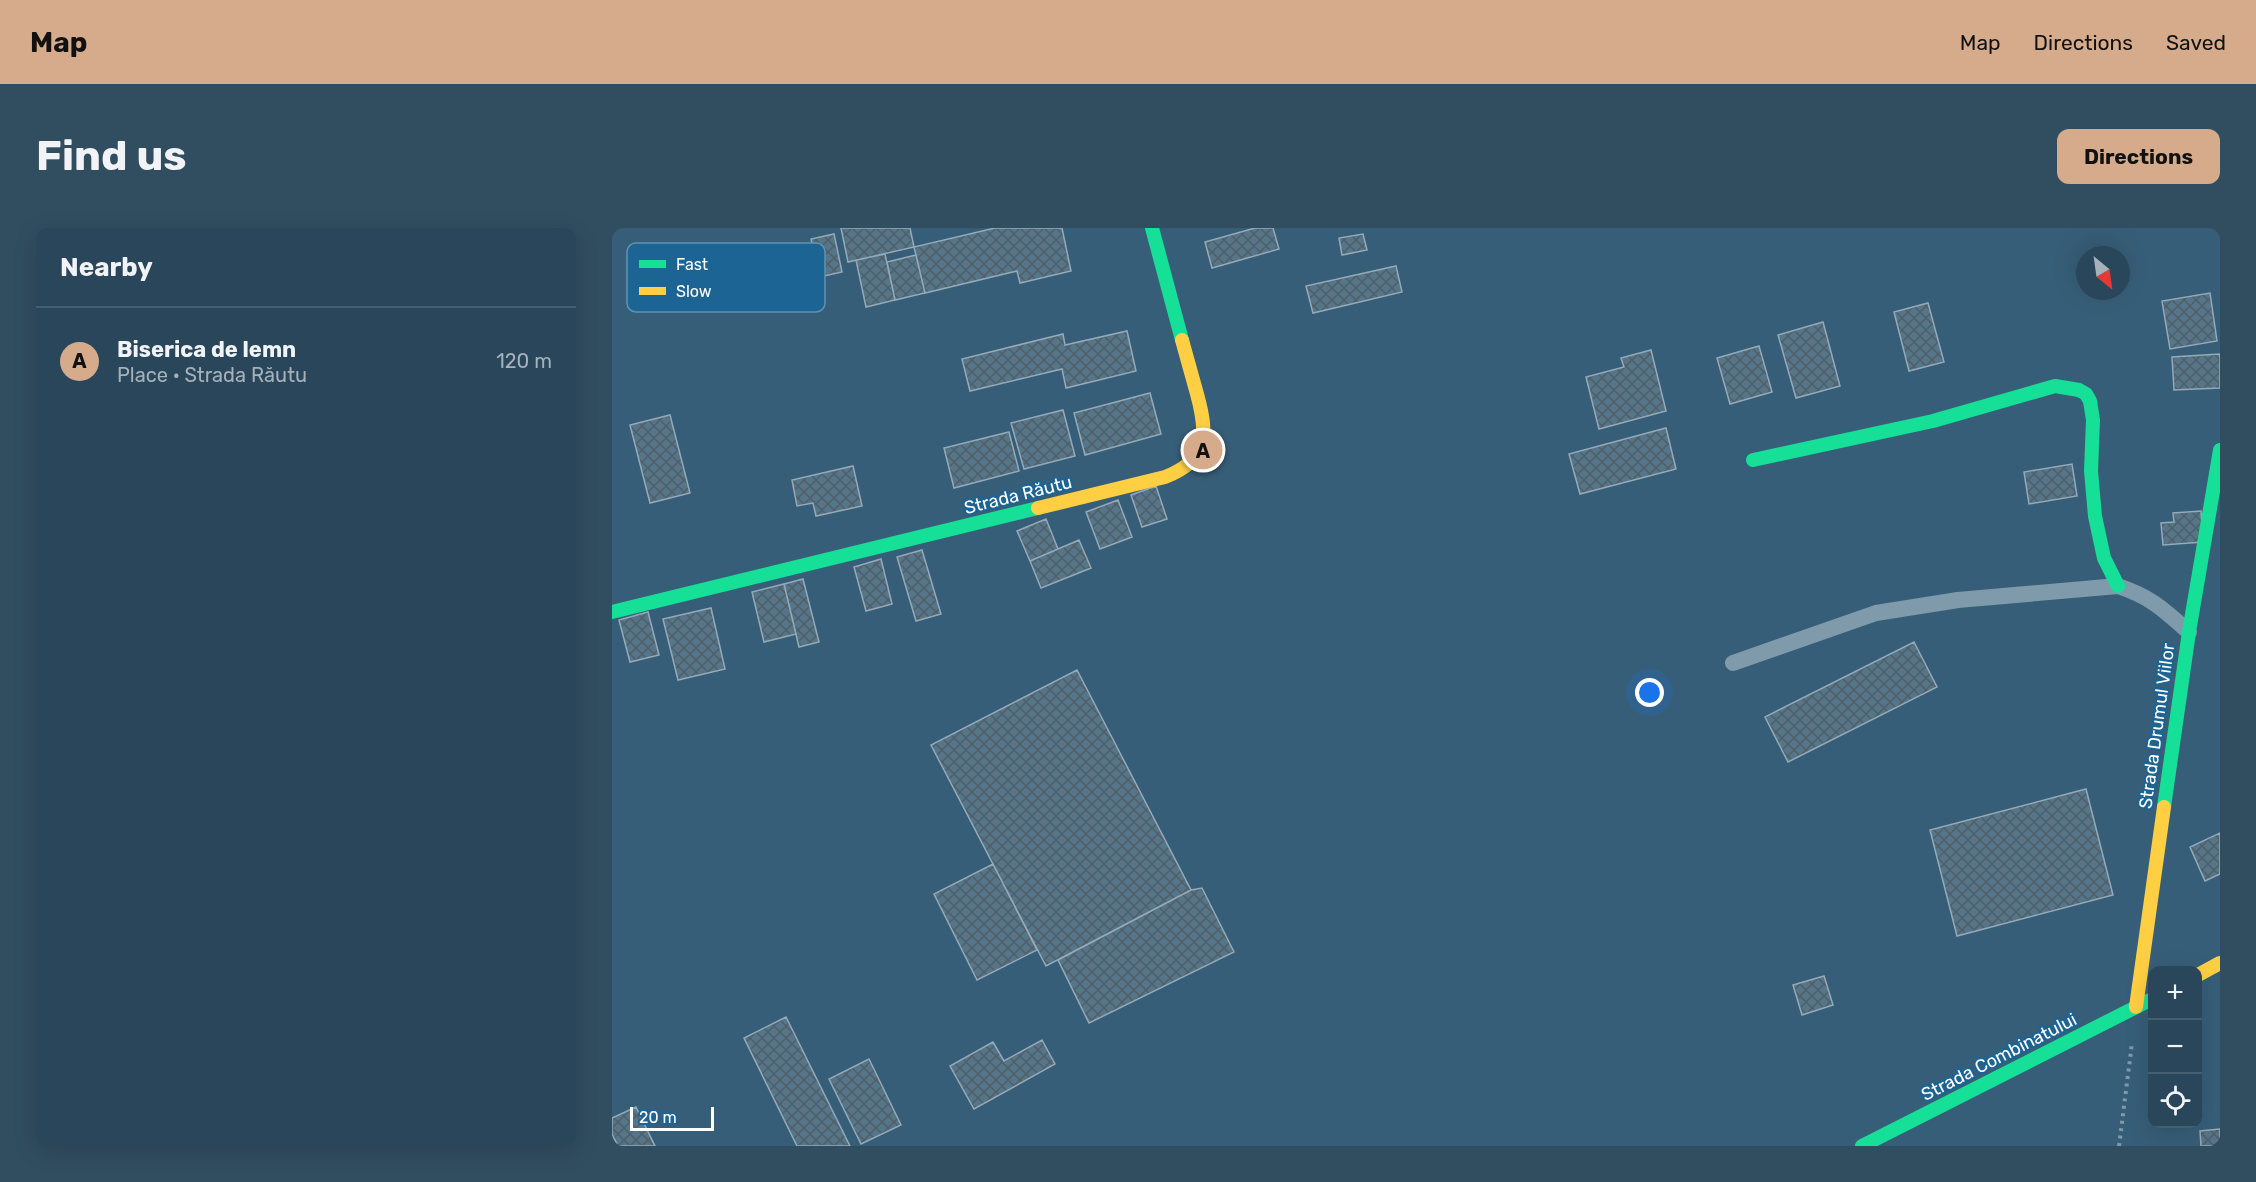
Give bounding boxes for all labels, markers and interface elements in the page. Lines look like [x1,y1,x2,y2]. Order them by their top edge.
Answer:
text: Map [30,26,87,59]
text: Map [1960,30,2001,55]
text: Directions [2034,30,2133,55]
text: Saved [2166,30,2226,55]
button: Directions [2057,129,2220,184]
text: Find us [36,131,187,181]
legend [627,243,825,312]
north arrow [2076,246,2130,300]
text: Nearby [60,252,153,283]
text: Fast [676,255,708,274]
text: Slow [676,282,712,301]
text: Biserica de lemn [117,336,296,363]
text: A [72,349,87,373]
text: 120 m [496,349,552,373]
text: Place · Strada Răutu [117,363,307,387]
pin: A [1184,428,1222,472]
street label: Strada Răutu [962,471,1074,519]
street label: Strada Drumul Viilor [2134,642,2180,810]
your location [1635,678,1664,707]
map controls [2148,966,2202,1128]
button: + [2148,966,2202,1020]
street label: Strada Combinatului [1918,1008,2080,1106]
button: − [2148,1020,2202,1074]
button: locate [2148,1074,2202,1128]
scale bar [630,1104,714,1132]
text: 20 m [639,1108,677,1127]

